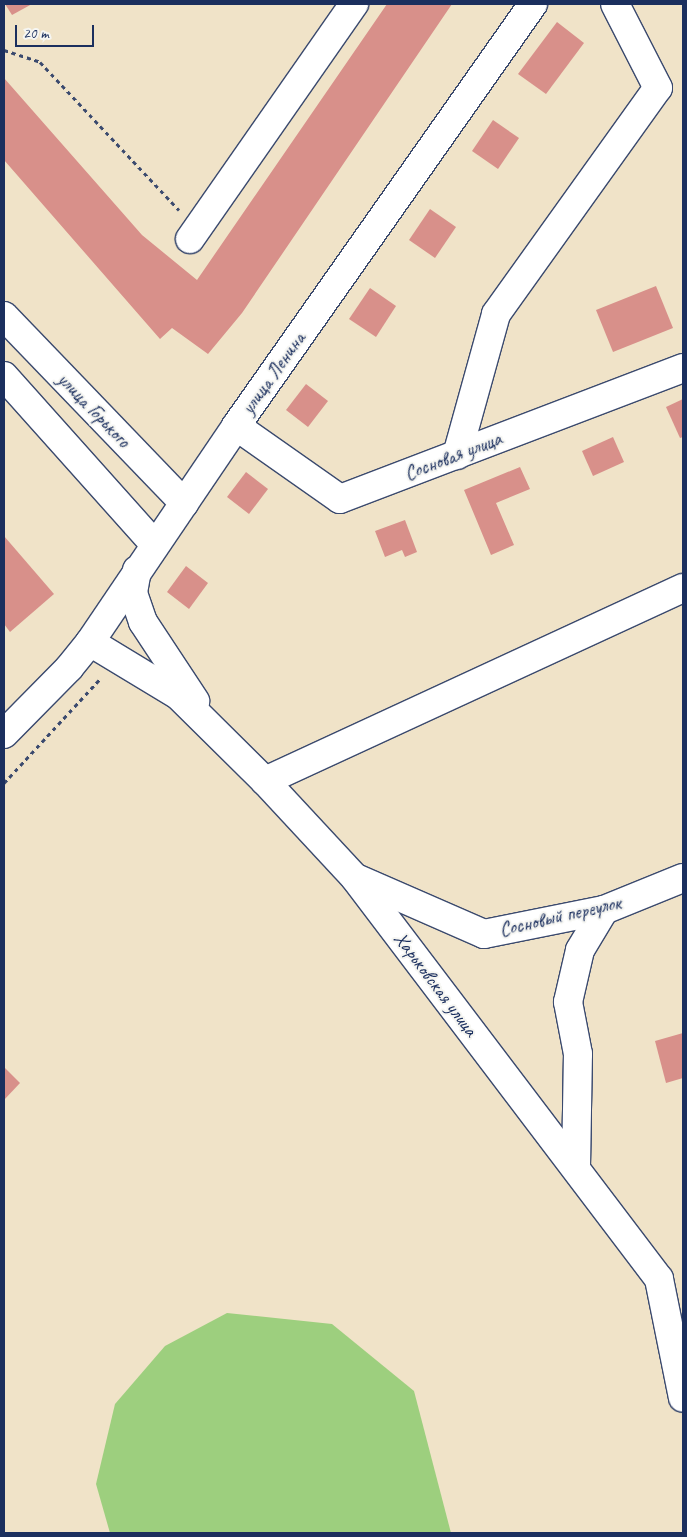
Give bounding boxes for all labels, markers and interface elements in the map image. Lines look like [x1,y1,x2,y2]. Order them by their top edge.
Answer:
scale bar [18,15,96,47]
text: 20 m [23,24,49,43]
street label: улица Ленина [236,327,310,419]
street label: улица Горького [53,368,135,452]
street label: Сосновая улица [400,426,506,486]
street label: Сосновый переулок [497,890,623,942]
street label: Харьковская улица [389,927,483,1041]

